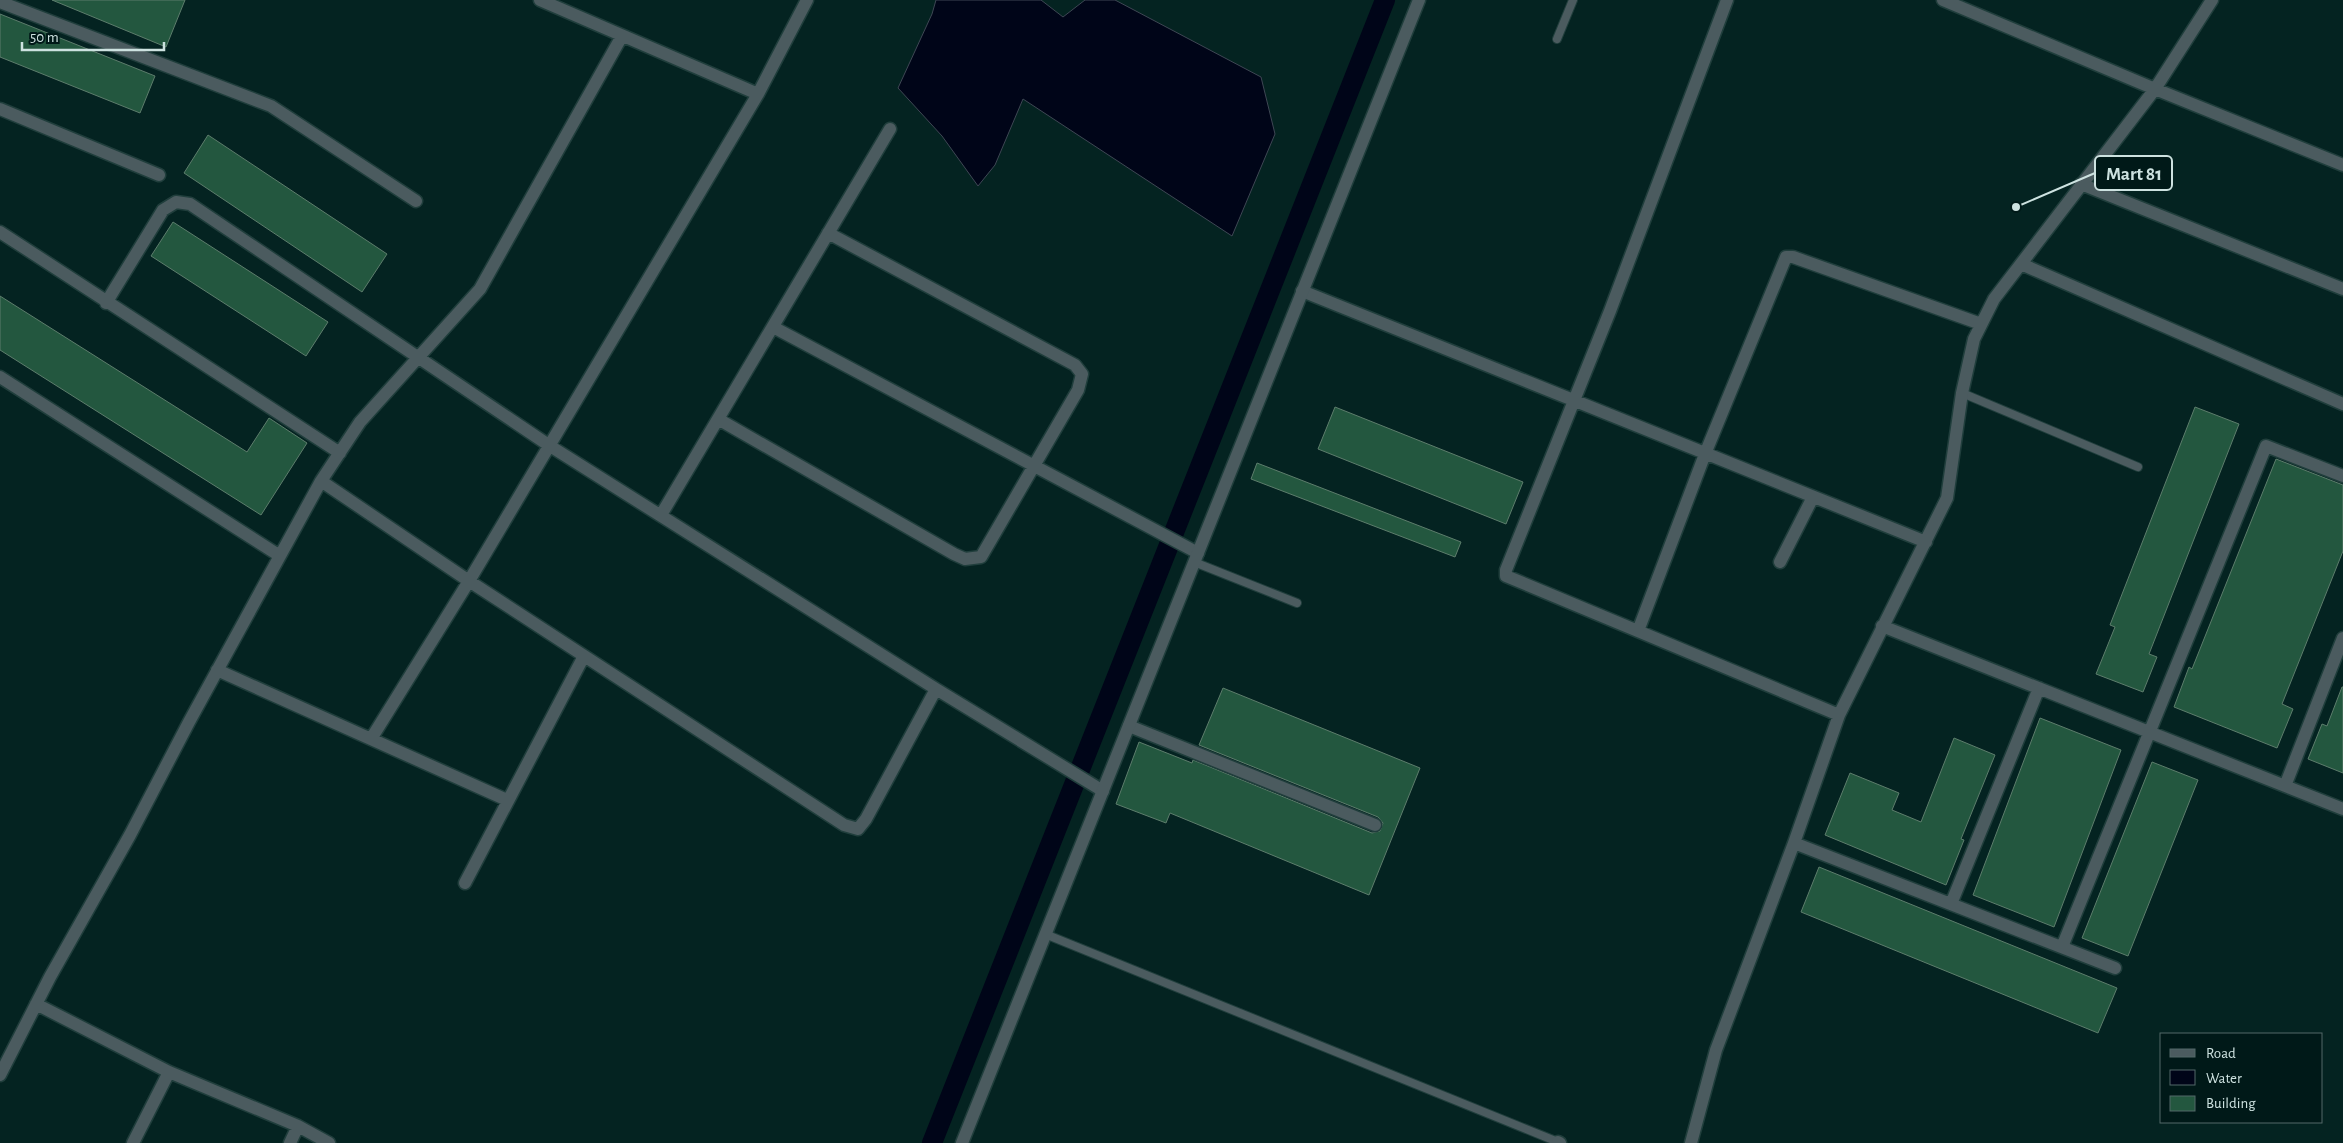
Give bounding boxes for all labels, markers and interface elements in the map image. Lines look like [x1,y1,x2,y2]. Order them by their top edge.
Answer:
scale bar [22,20,165,52]
text: 50 m [30,30,59,45]
callout: Mart 81 [2095,156,2172,190]
text: Mart 81 [2106,165,2162,184]
legend [2160,1033,2323,1123]
text: Road [2206,1046,2236,1061]
text: Water [2206,1071,2242,1086]
text: Building [2206,1096,2256,1111]

